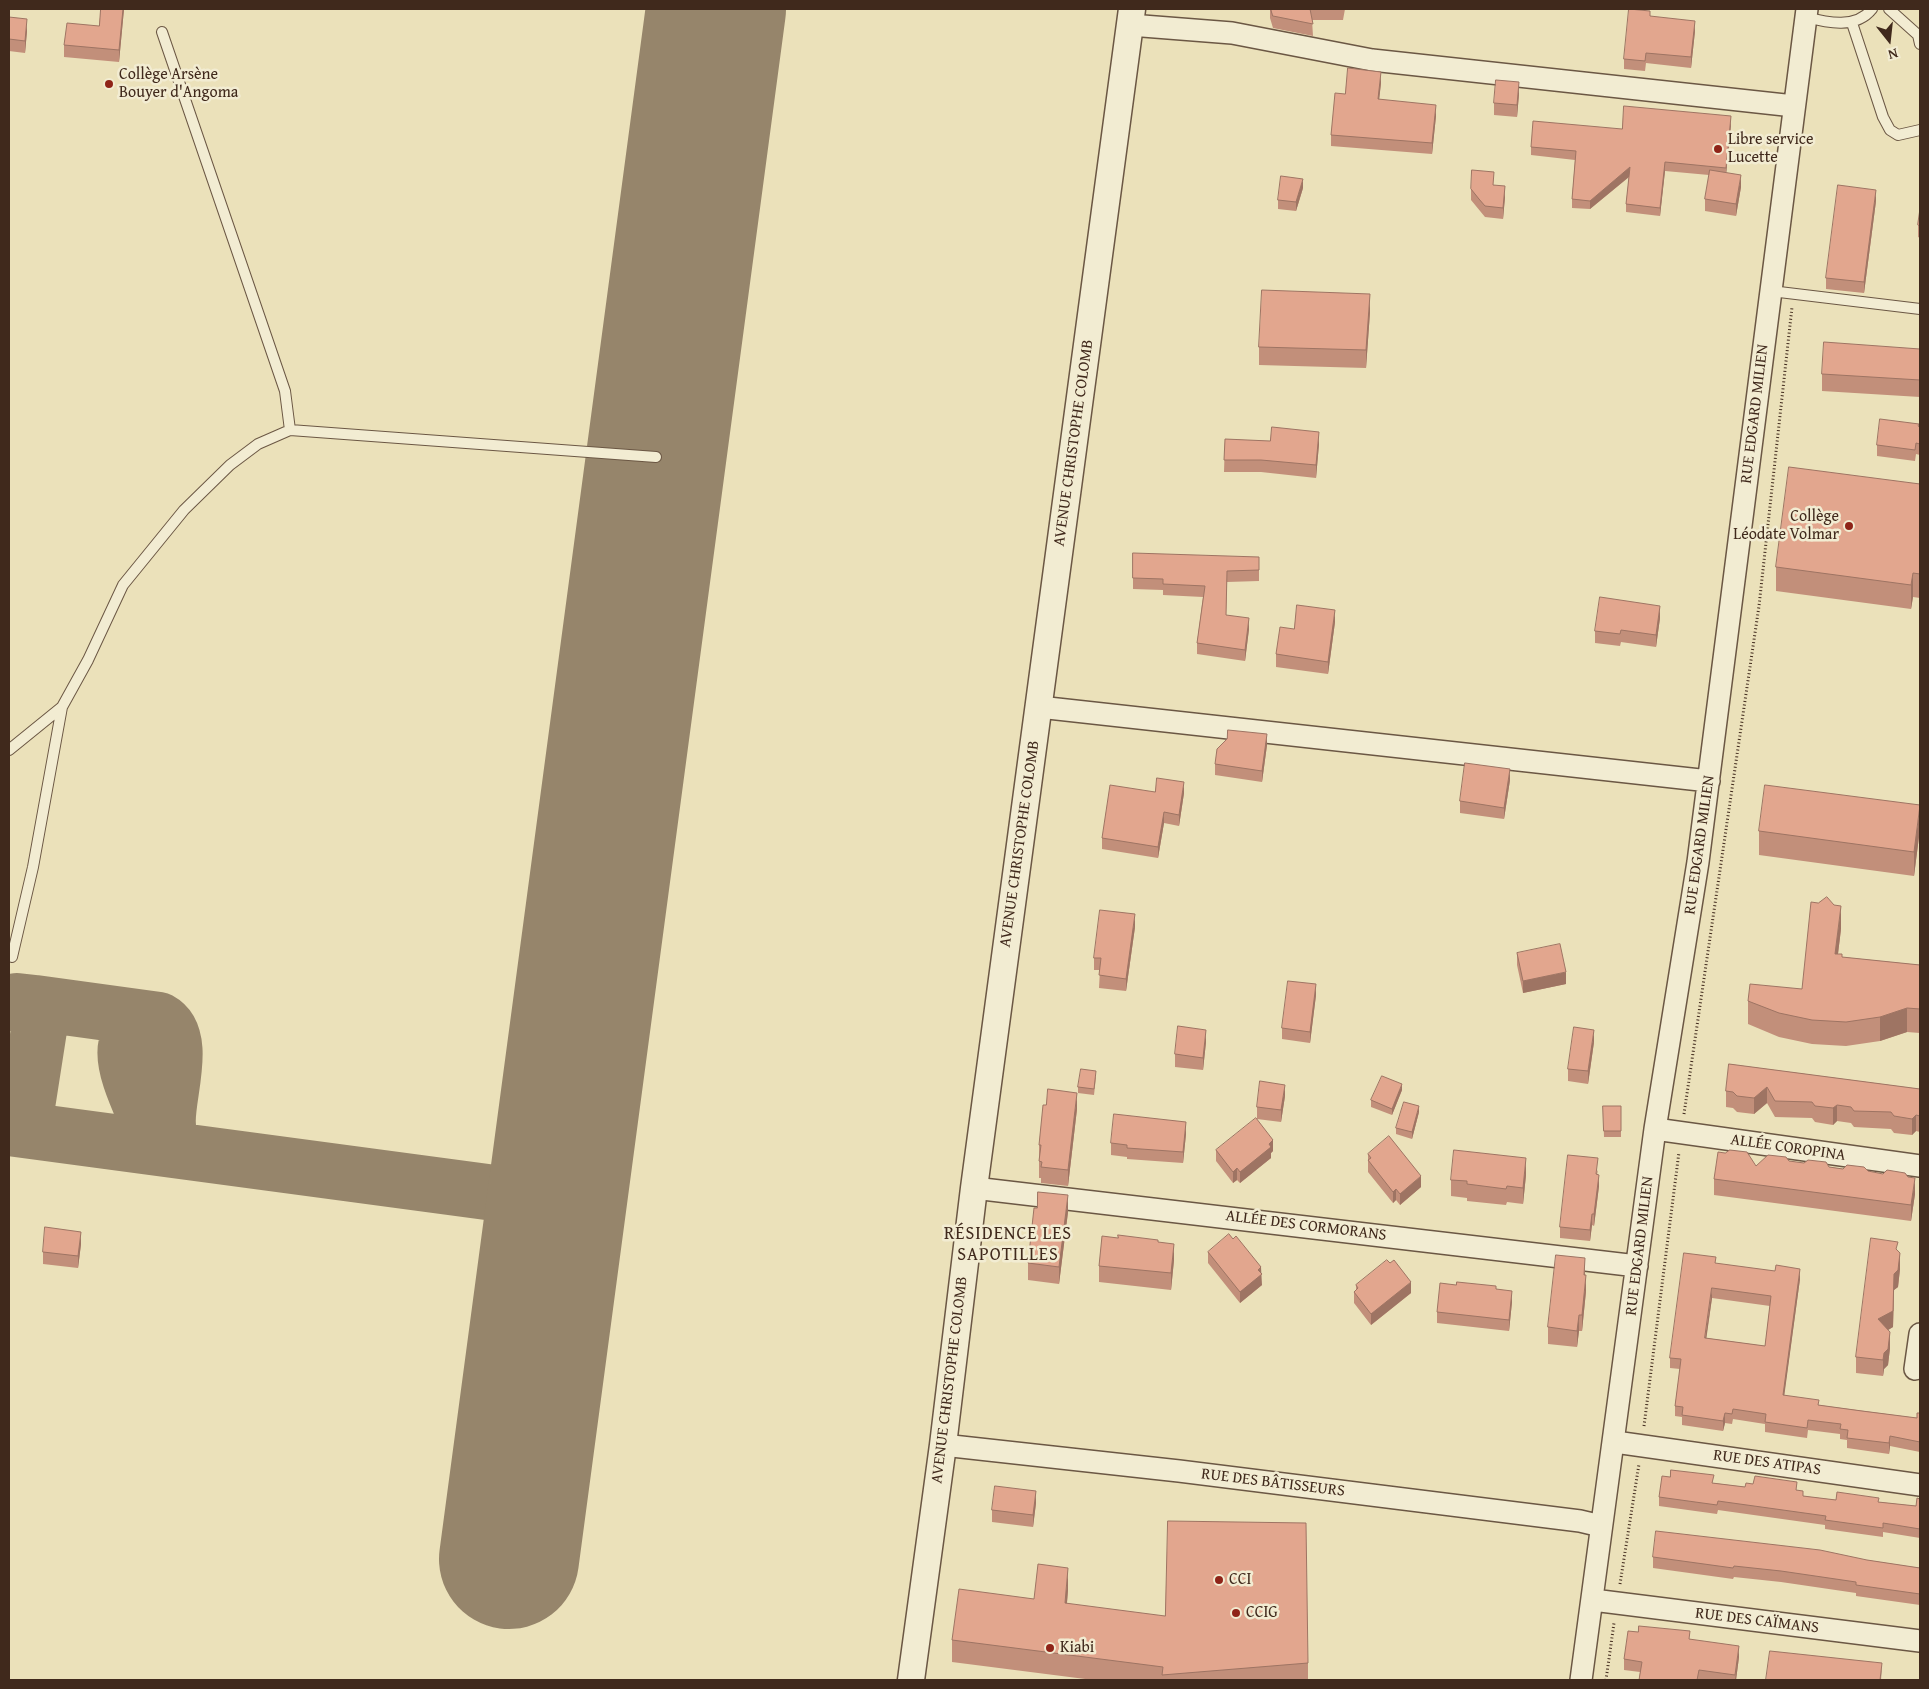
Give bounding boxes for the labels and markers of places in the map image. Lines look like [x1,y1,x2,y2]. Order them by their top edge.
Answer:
place label: Collège Arsène Bouyer d'Angoma [119,65,238,103]
marker: Collège Arsène Bouyer d'Angoma [103,78,115,90]
place label: Libre service Lucette [1728,130,1813,168]
marker: Libre service Lucette [1712,143,1724,155]
place label: Collège Léodate Volmar [1733,507,1839,545]
marker: Collège Léodate Volmar [1843,520,1855,532]
place label: CCI [1229,1570,1251,1590]
marker: CCI [1213,1574,1225,1586]
place label: CCIG [1246,1603,1278,1623]
marker: CCIG [1230,1607,1242,1619]
place label: Kiabi [1060,1638,1094,1658]
marker: Kiabi [1044,1642,1056,1654]

